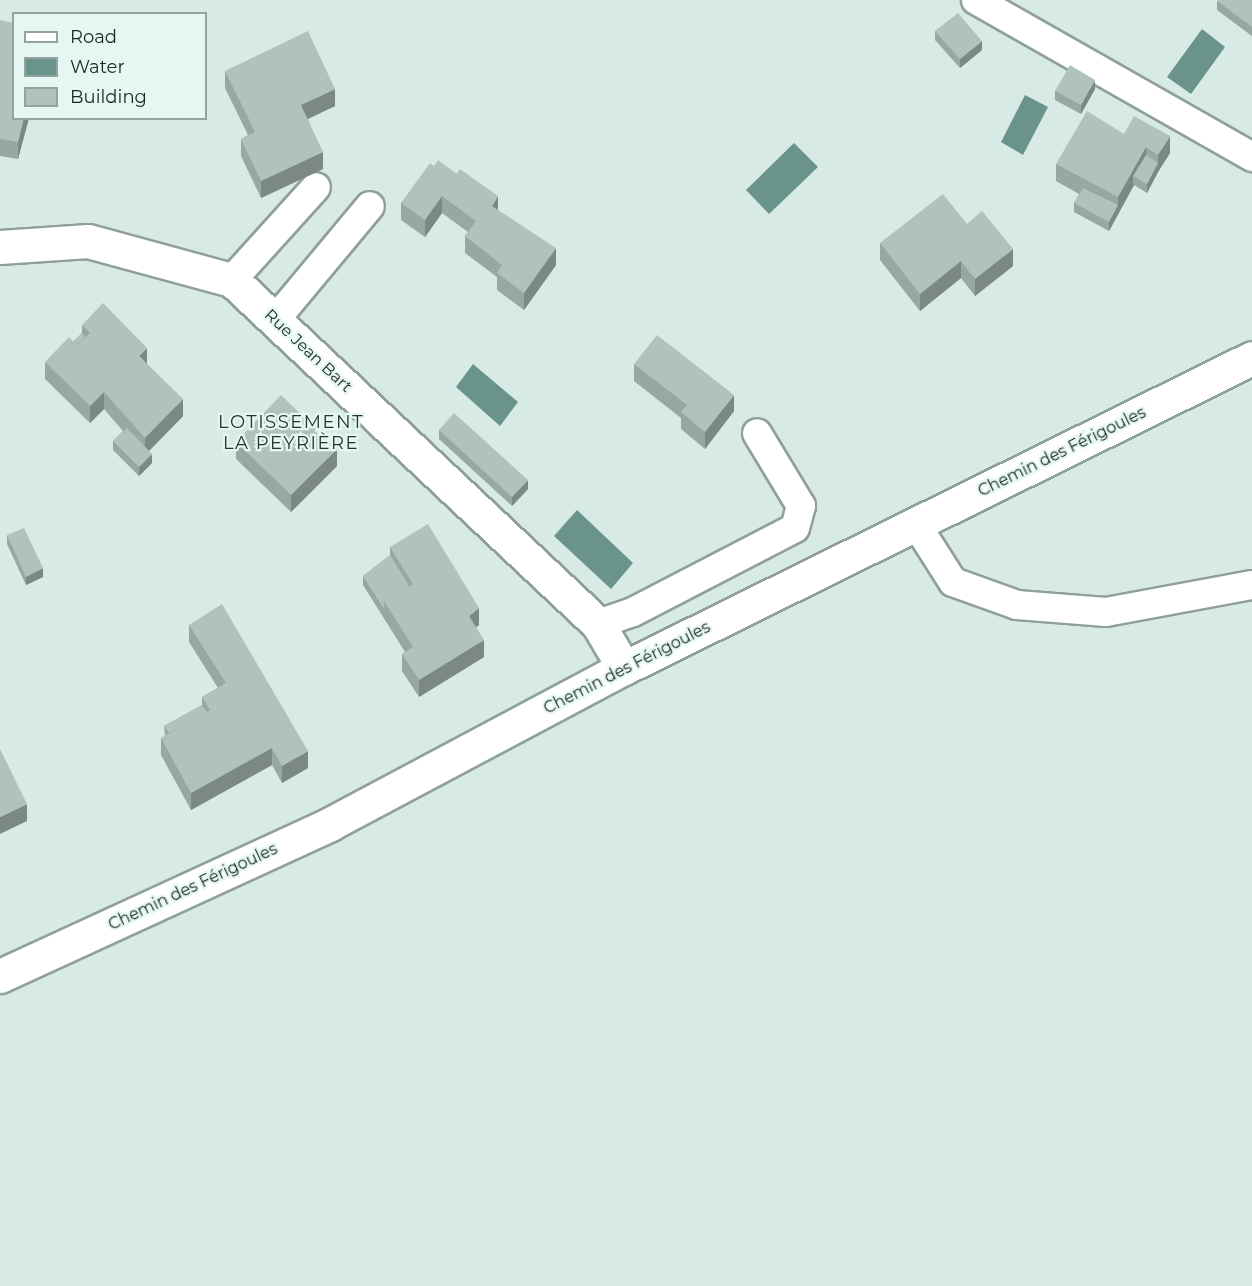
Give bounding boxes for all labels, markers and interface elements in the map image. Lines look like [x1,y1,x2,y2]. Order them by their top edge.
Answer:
legend [12,12,207,120]
text: Road [70,26,117,48]
text: Water [70,56,125,78]
text: Building [70,86,147,108]
street label: Rue Jean Bart [260,306,356,396]
street label: Chemin des Férigoules [975,403,1149,501]
district label: LOTISSEMENT LA PEYRIÈRE [218,412,364,454]
street label: Chemin des Férigoules [541,618,713,718]
street label: Chemin des Férigoules [105,839,281,935]

